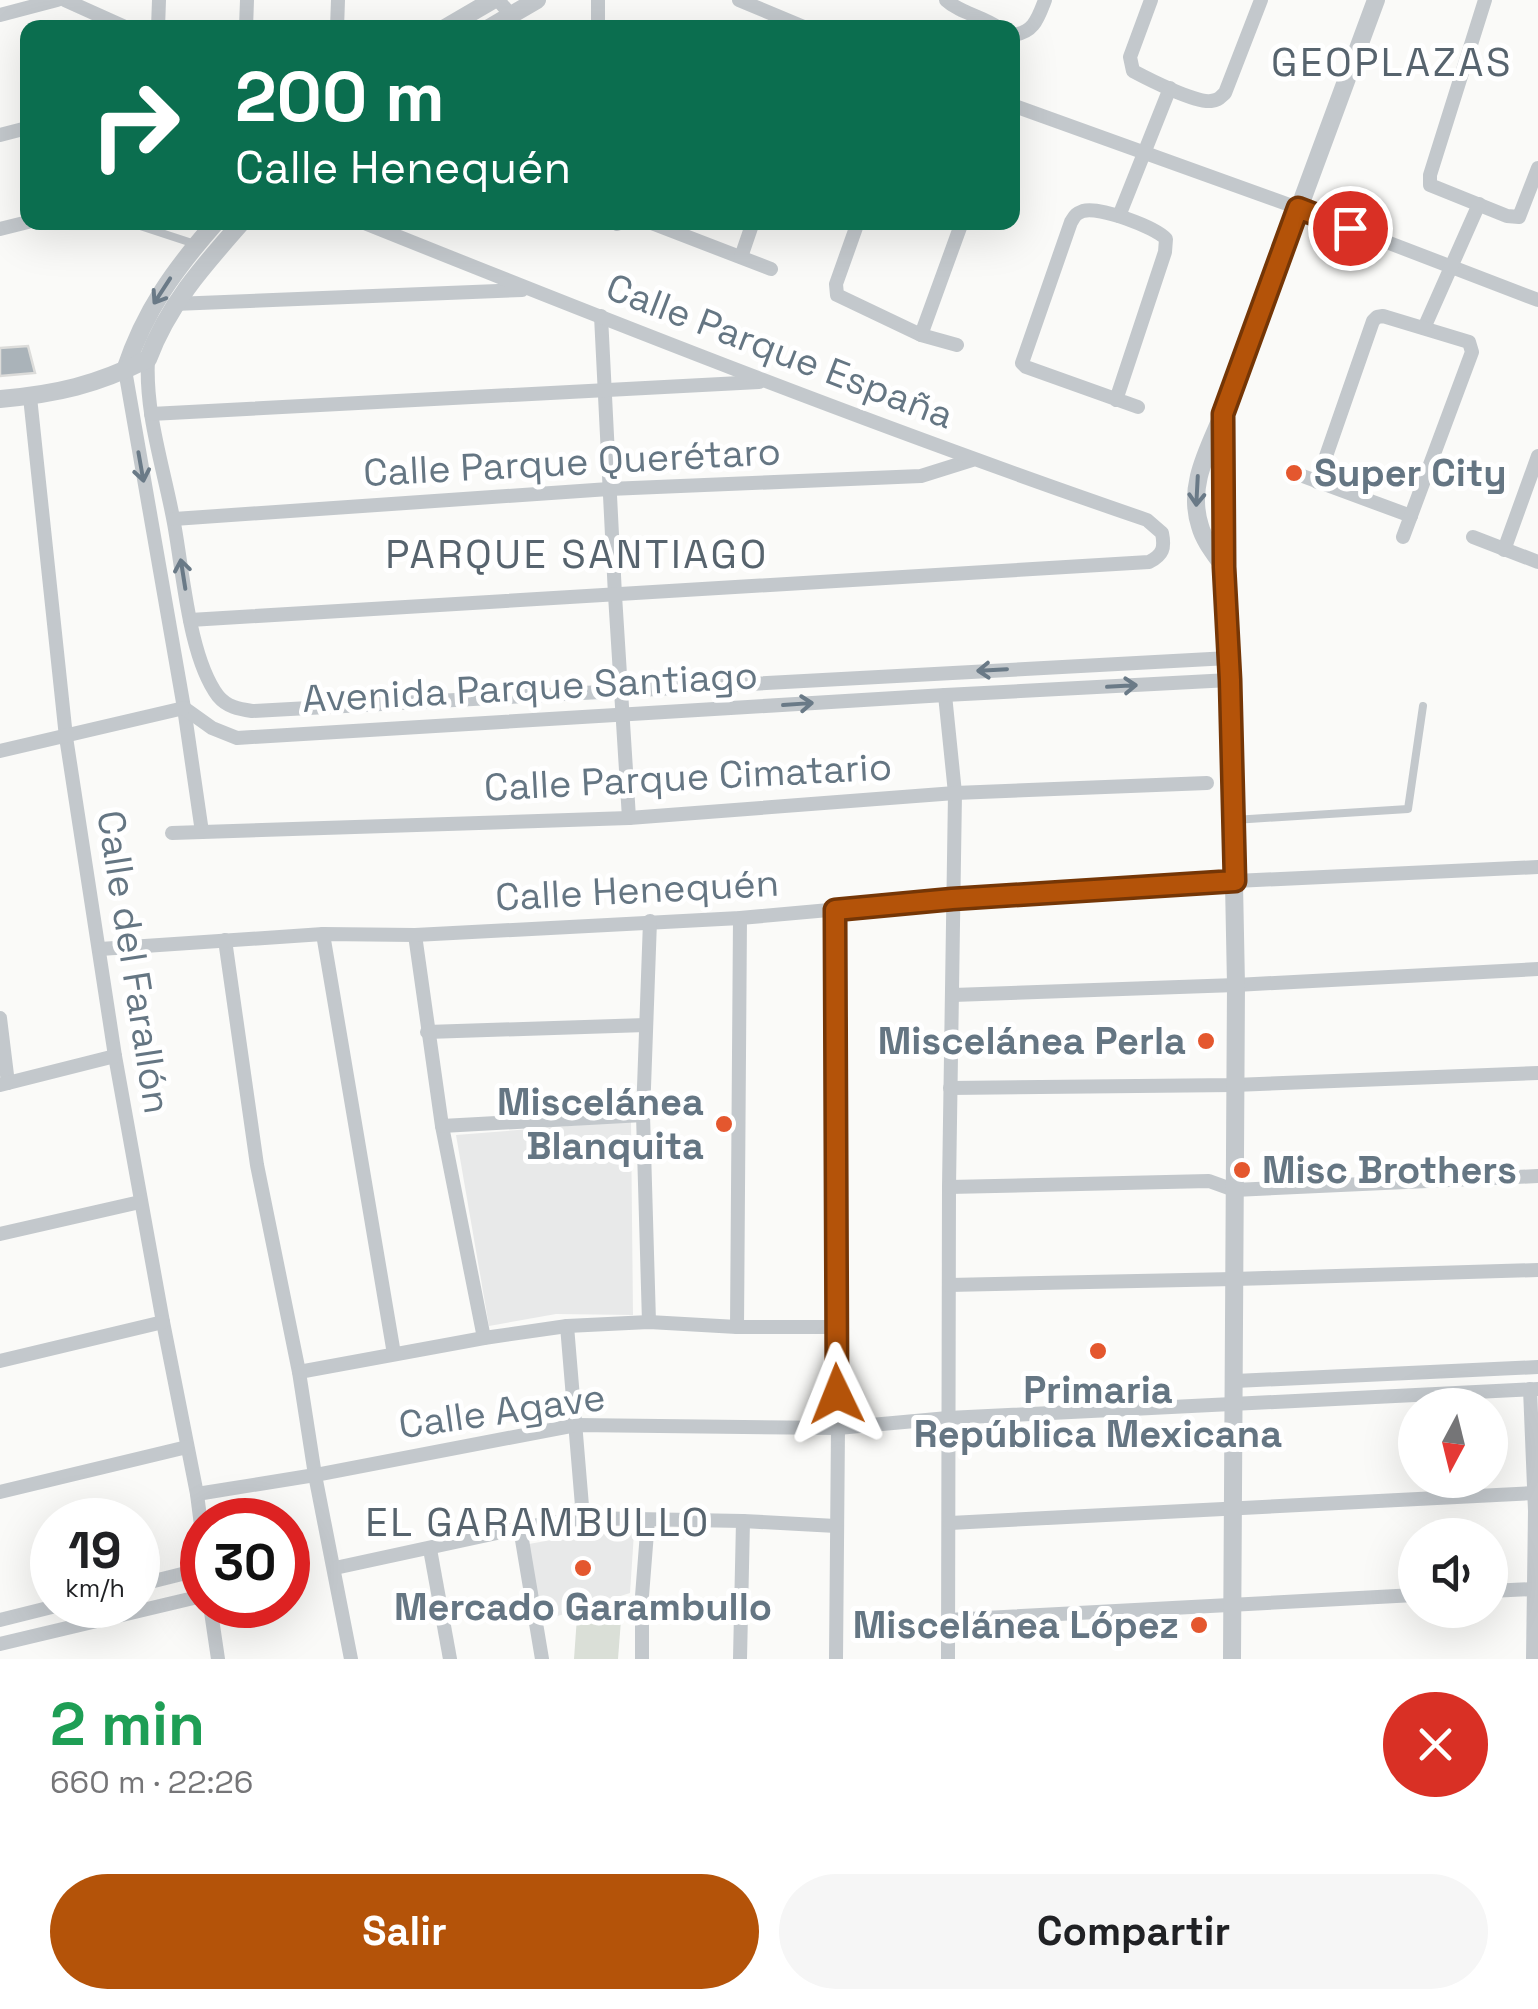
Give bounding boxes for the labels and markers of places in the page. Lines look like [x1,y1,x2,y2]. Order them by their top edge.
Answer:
pin [1308,186,1393,271]
place label: Super City [1314,449,1507,497]
marker: Super City [1283,462,1305,484]
place label: Miscelánea Perla [878,1017,1186,1065]
marker: Miscelánea Perla [1195,1030,1217,1052]
place label: Miscelánea Blanquita [497,1078,704,1170]
marker: Miscelánea Blanquita [713,1113,735,1135]
place label: Misc Brothers [1262,1146,1517,1194]
marker: Misc Brothers [1231,1159,1253,1181]
marker: Primaria República Mexicana [1087,1340,1109,1362]
place label: Primaria República Mexicana [914,1366,1282,1458]
marker: Mercado Garambullo [572,1557,594,1579]
place label: Mercado Garambullo [394,1583,772,1631]
place label: Miscelánea López [853,1601,1179,1649]
marker: Miscelánea López [1188,1614,1210,1636]

